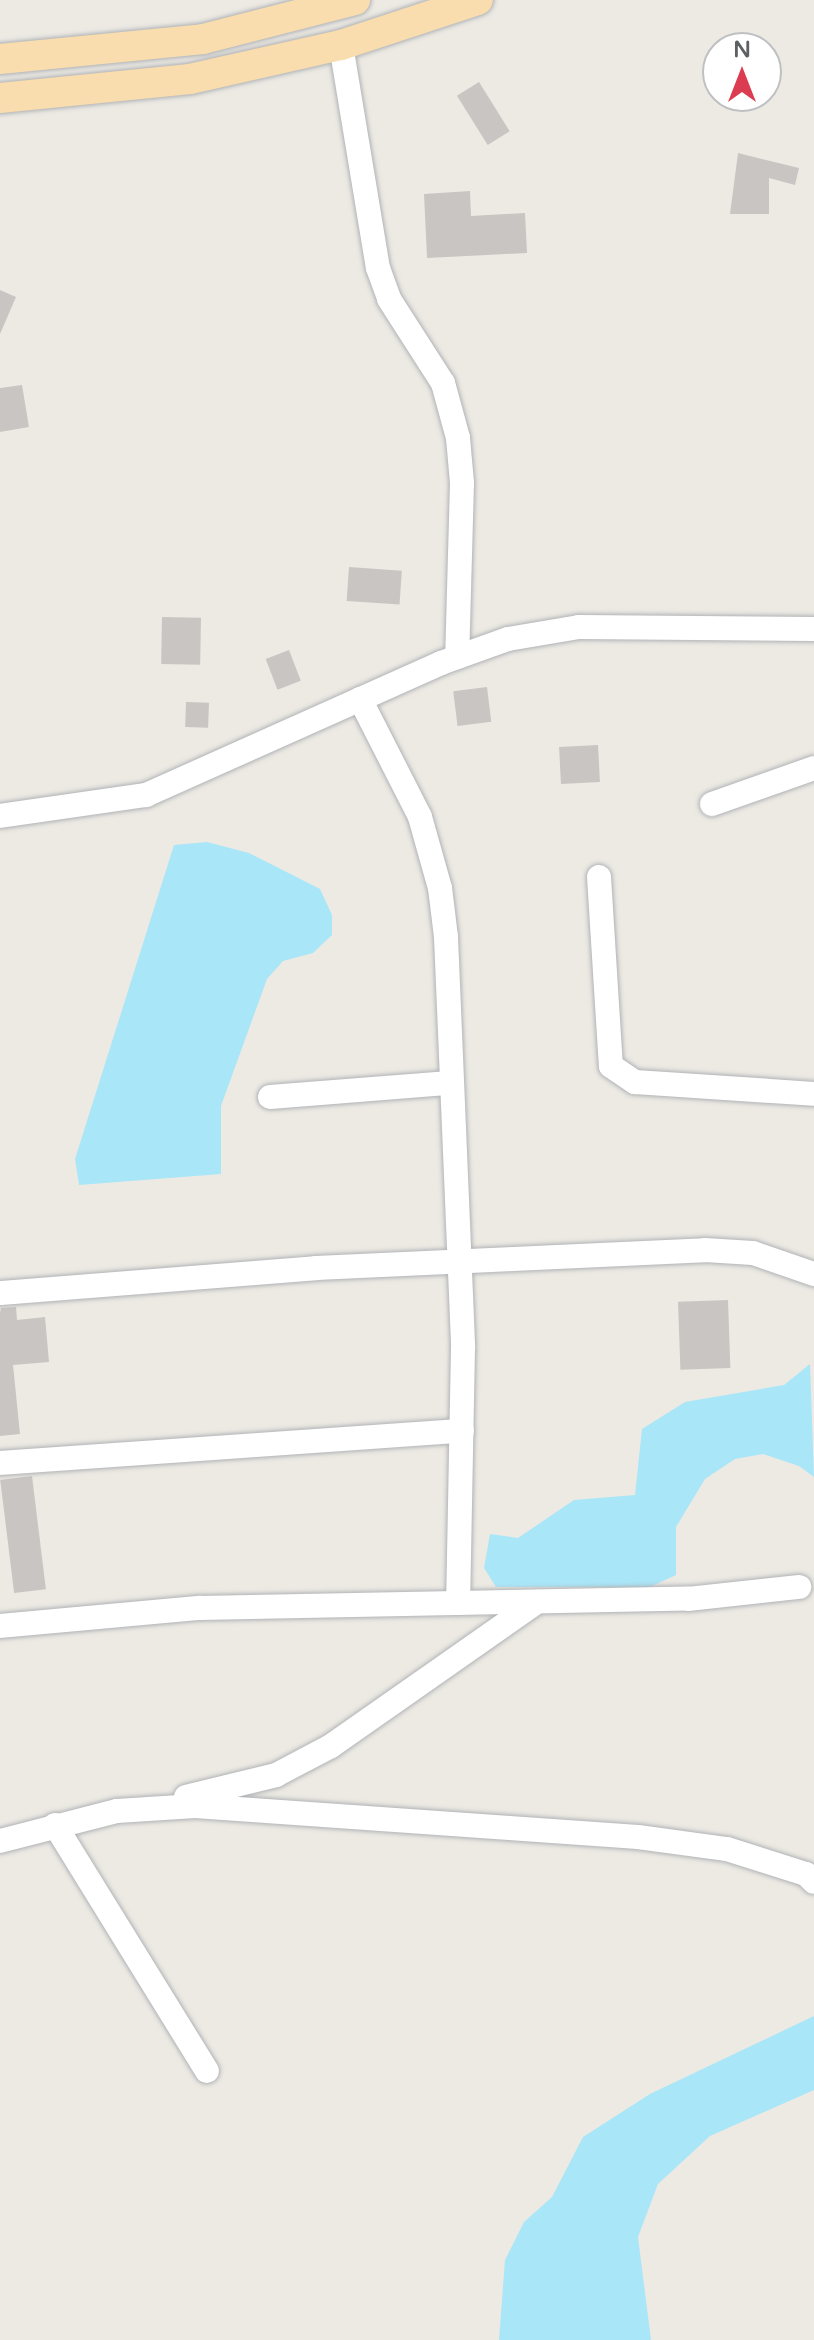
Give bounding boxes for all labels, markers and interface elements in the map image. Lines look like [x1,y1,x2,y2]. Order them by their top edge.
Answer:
north arrow [702,32,782,112]
text: N [733,37,751,63]

